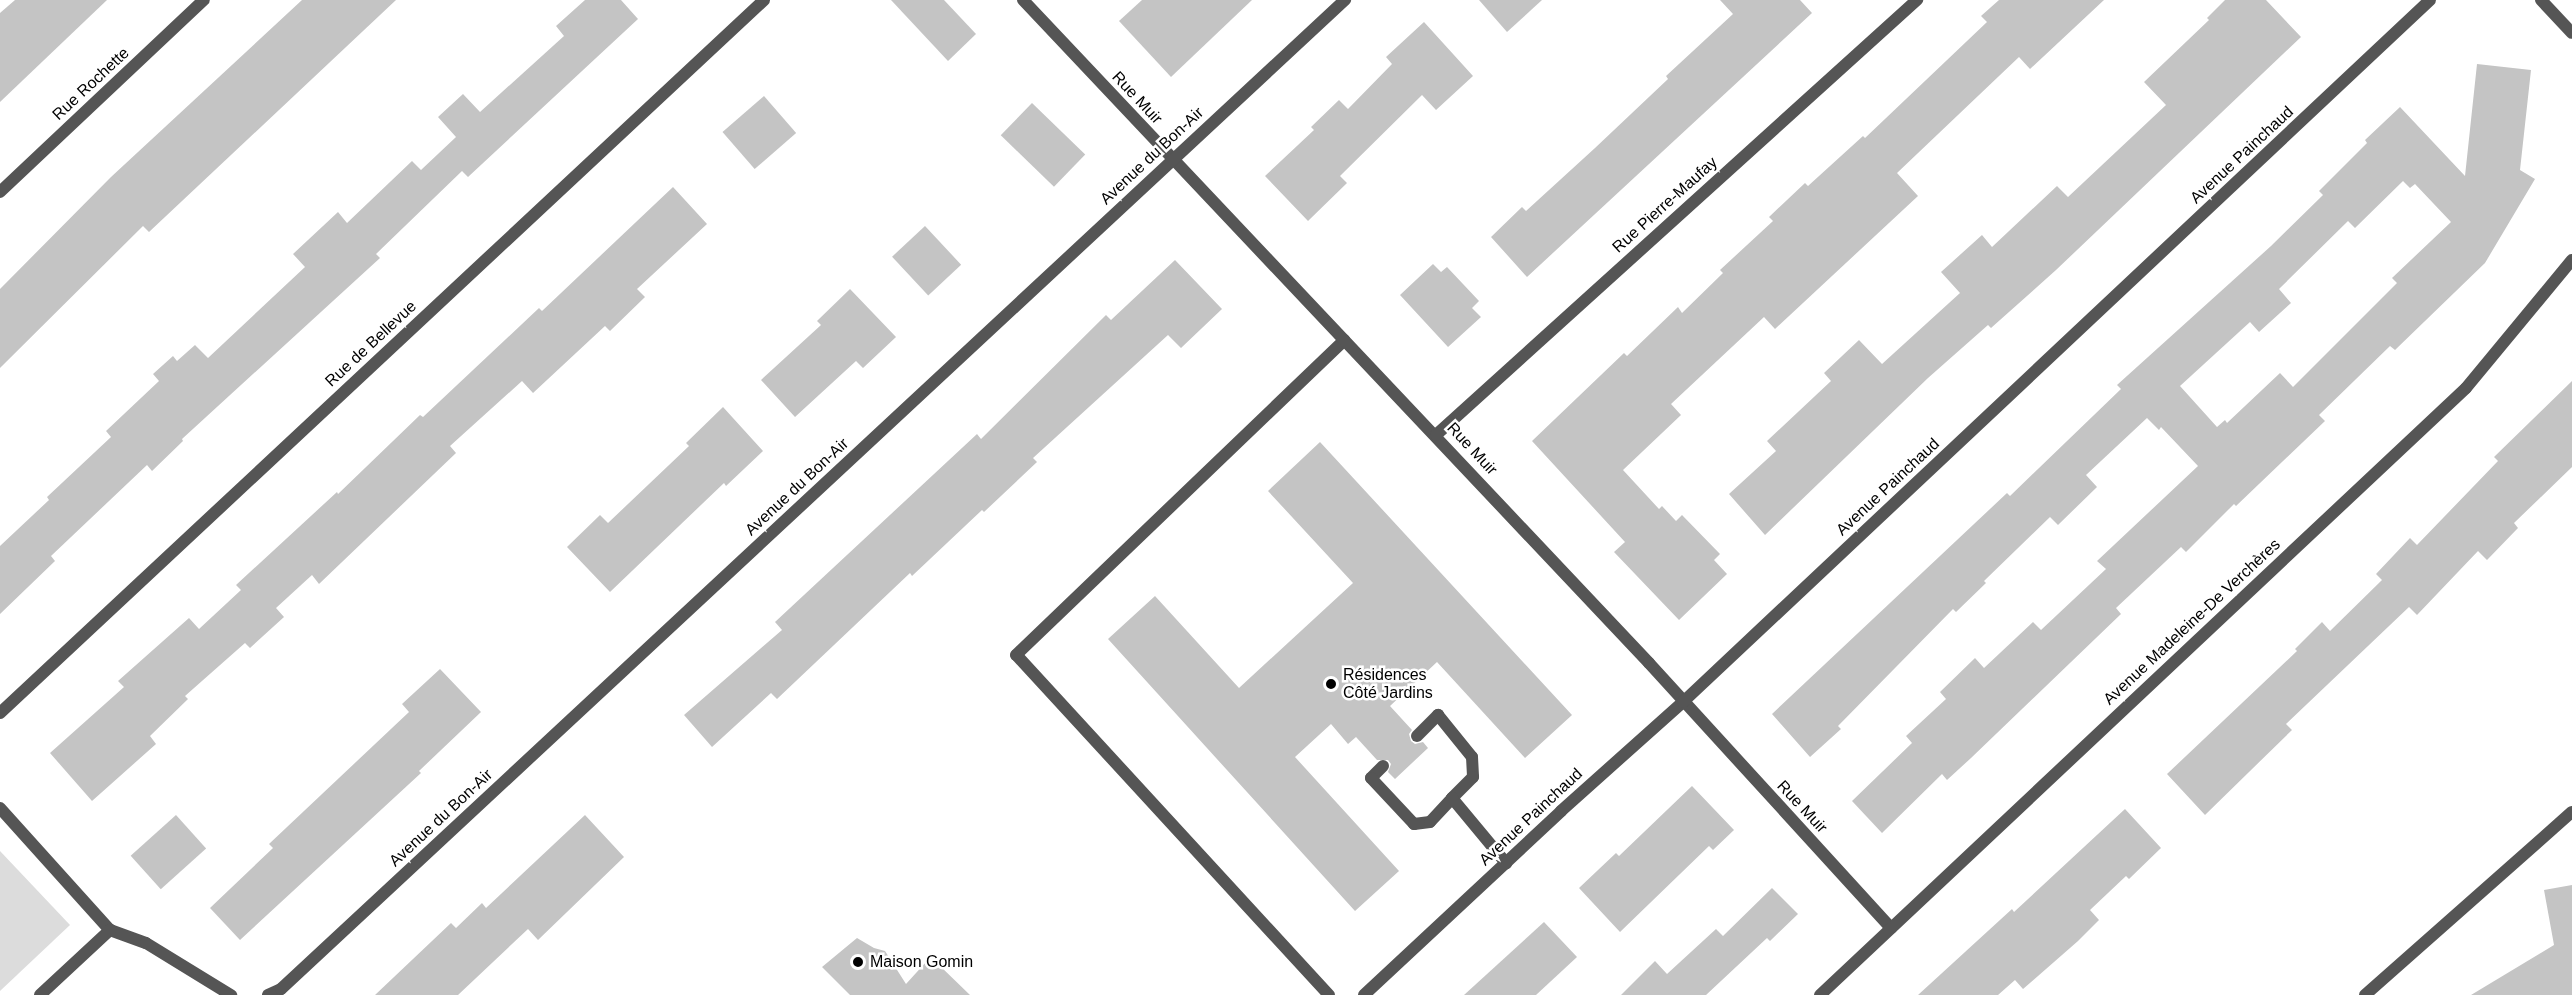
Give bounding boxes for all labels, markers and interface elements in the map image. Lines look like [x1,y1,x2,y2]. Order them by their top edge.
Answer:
street label: Rue Rochette [49,44,133,124]
street label: Rue Muir [1108,68,1166,128]
street label: Avenue Painchaud [2186,102,2298,208]
street label: Avenue du Bon-Air [1096,103,1208,209]
street label: Rue Pierre-Maufay [1609,153,1721,257]
street label: Rue de Bellevue [322,297,420,391]
street label: Rue Muir [1443,419,1501,479]
street label: Avenue du Bon-Air [741,434,853,540]
street label: Avenue Painchaud [1832,434,1944,540]
street label: Avenue Madeleine-De Verchères [2100,535,2284,709]
place label: Résidences Côté Jardins [1343,665,1433,703]
marker: Résidences Côté Jardins [1324,677,1338,691]
street label: Avenue Painchaud [1475,764,1587,870]
street label: Avenue du Bon-Air [385,765,497,871]
street label: Rue Muir [1773,777,1831,837]
place label: Maison Gomin [870,952,973,972]
marker: Maison Gomin [851,955,865,969]

